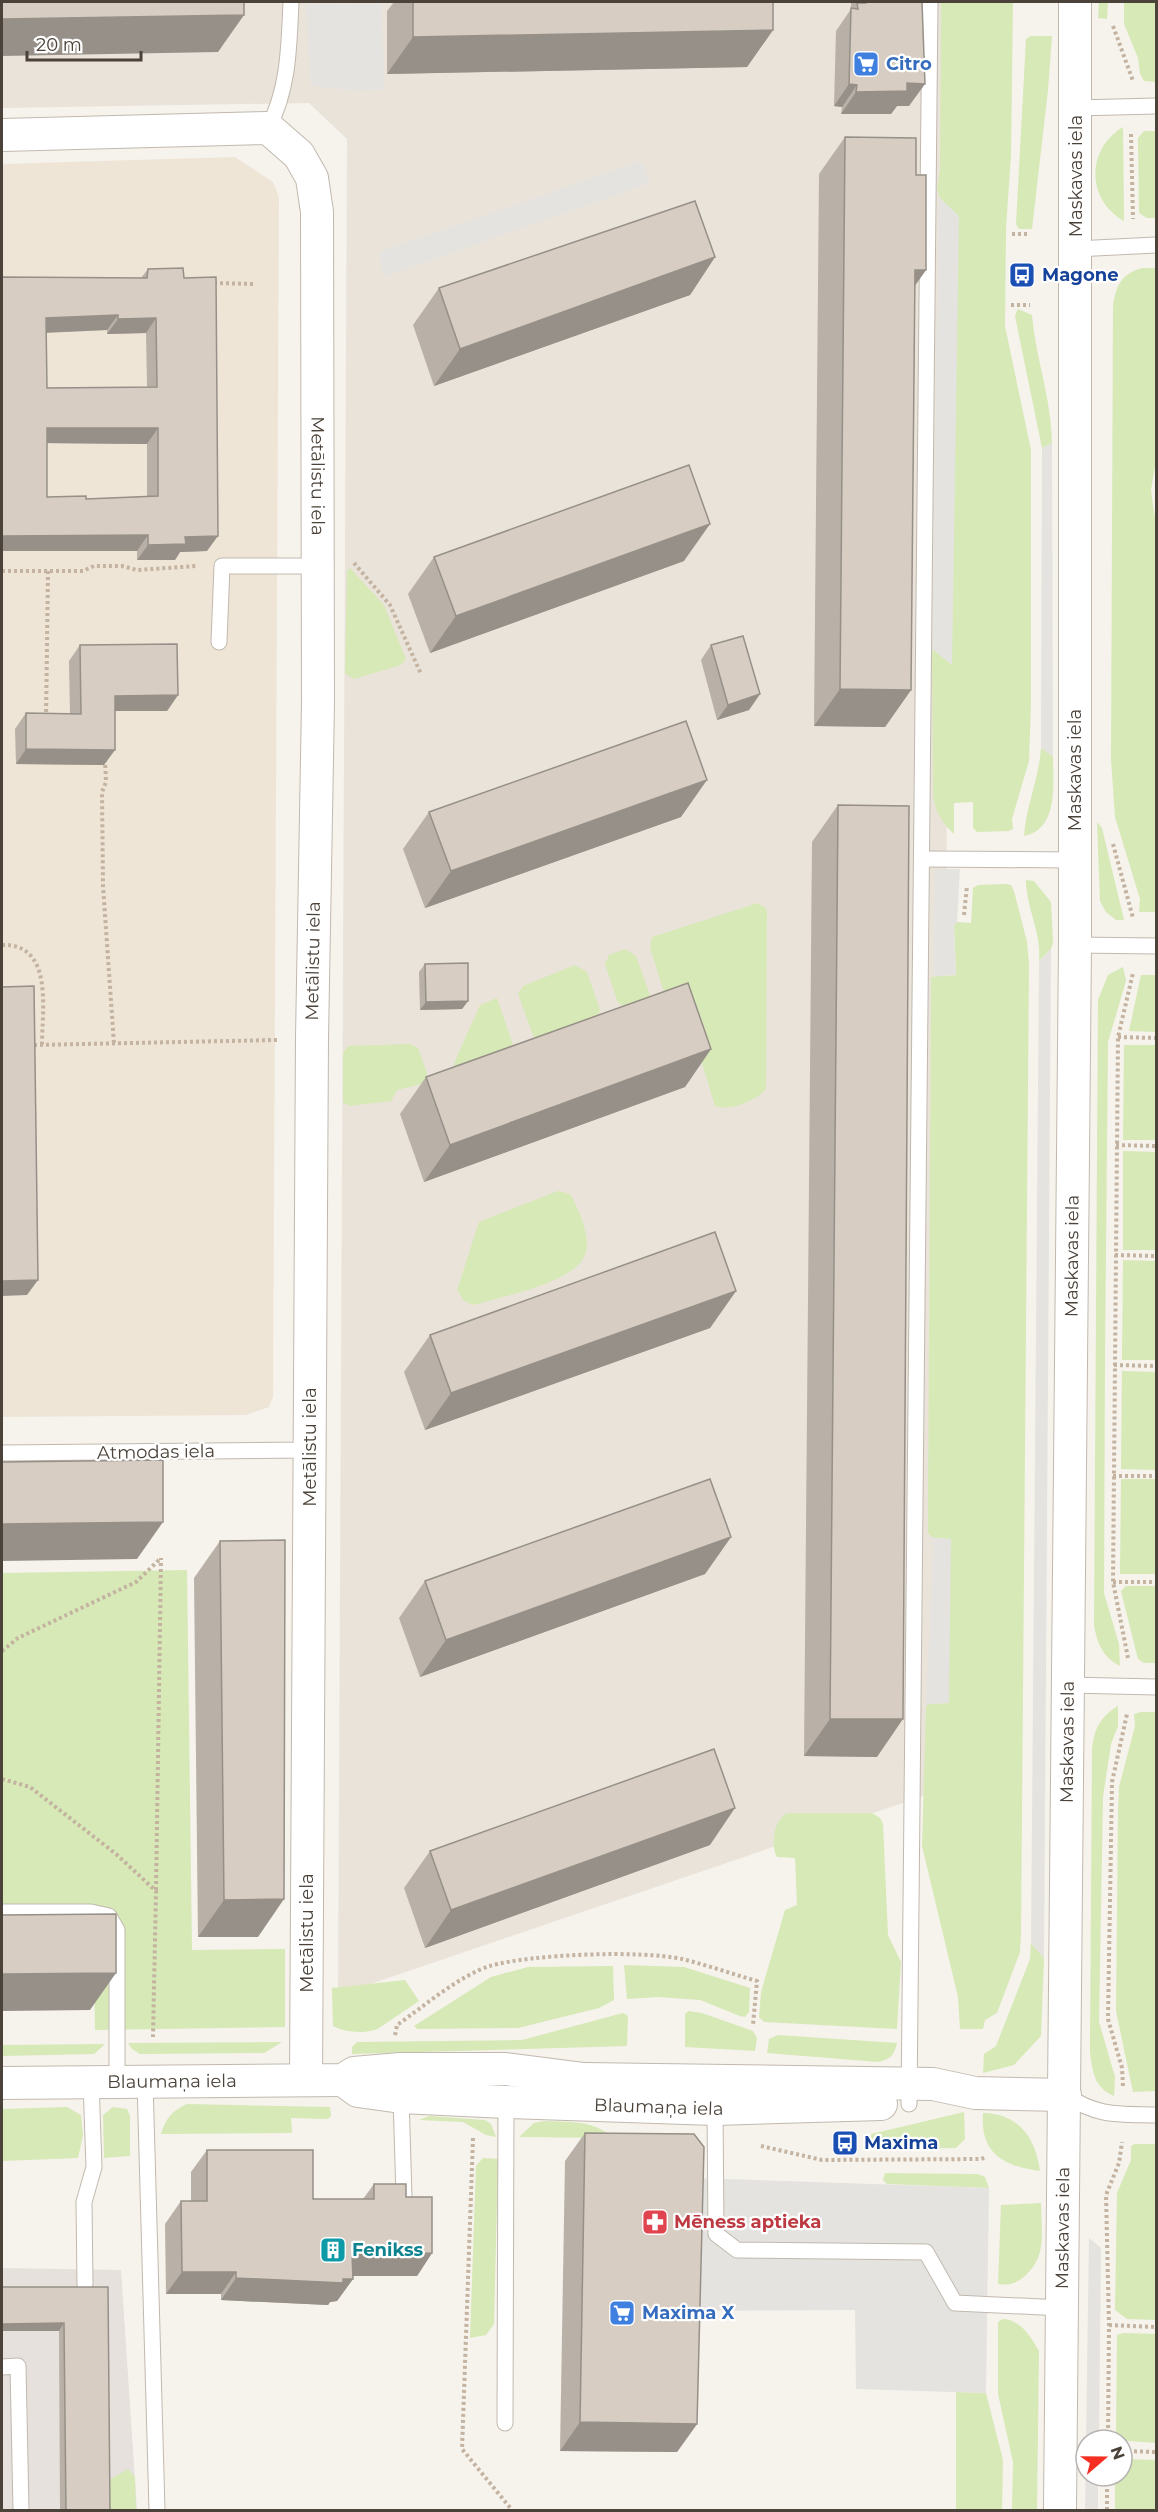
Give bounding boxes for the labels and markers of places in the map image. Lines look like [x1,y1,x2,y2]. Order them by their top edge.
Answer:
supermarket icon: Citro [851,49,881,79]
place label: Citro [886,53,932,75]
bus stop icon: Magone [1007,260,1037,290]
place label: Magone [1042,264,1119,286]
bus stop icon: Maxima [830,2128,860,2158]
place label: Maxima [864,2132,938,2154]
pharmacy icon: Mēness aptieka [640,2207,670,2237]
place label: Mēness aptieka [674,2211,821,2233]
building icon: Fenikss [318,2235,348,2265]
place label: Fenikss [352,2239,423,2261]
supermarket icon: Maxima X [607,2298,637,2328]
place label: Maxima X [642,2302,735,2324]

